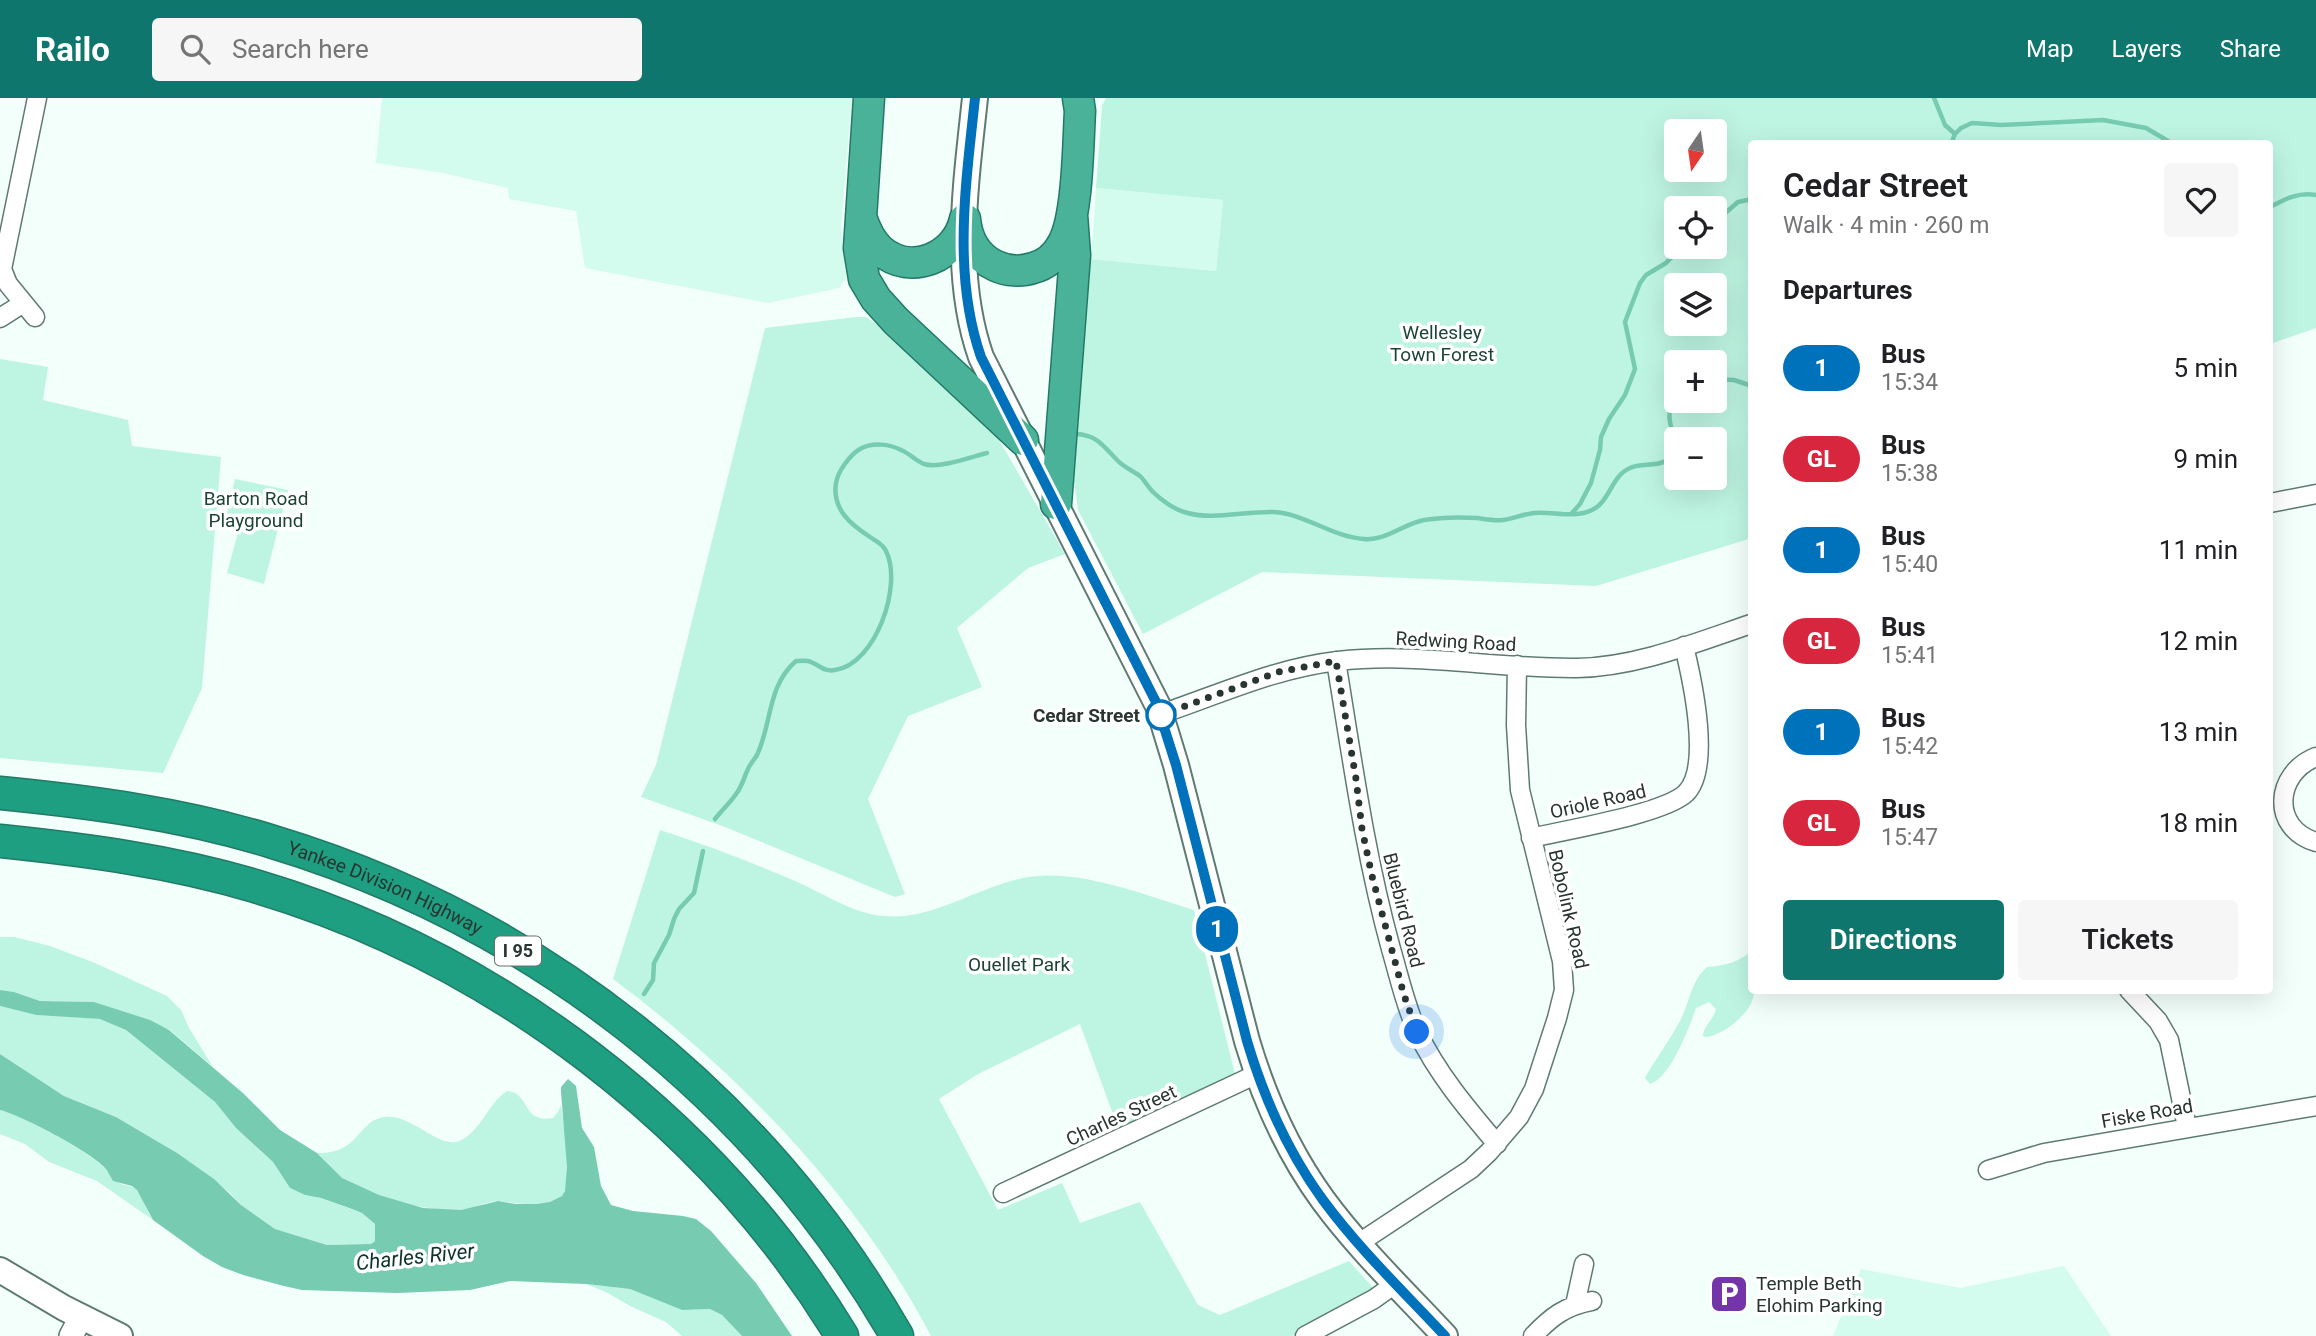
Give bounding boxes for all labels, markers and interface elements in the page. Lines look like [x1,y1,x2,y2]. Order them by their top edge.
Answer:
search box [152,18,642,81]
text: Railo [35,30,110,69]
icon: search [176,30,214,68]
text: Search here [232,34,369,64]
text: Map [2026,35,2074,63]
text: Layers [2112,35,2182,63]
text: Share [2220,35,2281,63]
north arrow [1664,119,1727,182]
map controls [1664,119,1727,490]
button: heart [2164,163,2238,237]
text: Cedar Street [1783,166,1968,205]
button: locate [1664,196,1727,259]
text: Walk · 4 min · 260 m [1783,212,1989,239]
button: layers [1664,273,1727,336]
text: Departures [1783,275,1913,305]
park label: Wellesley Town Forest [1390,321,1494,366]
text: Bus [1881,339,1926,369]
button: + [1664,350,1727,413]
text: 5 min [2173,353,2238,383]
text: 1 [1815,354,1828,382]
text: 15:34 [1881,369,1938,396]
button: − [1664,427,1727,490]
text: Bus [1881,430,1926,460]
text: 9 min [2173,444,2238,474]
text: GL [1807,445,1836,473]
text: 15:38 [1881,460,1938,487]
park label: Barton Road Playground [204,487,308,532]
text: Bus [1881,521,1926,551]
text: 11 min [2159,535,2238,565]
text: 1 [1815,536,1828,564]
text: 15:40 [1881,551,1938,578]
text: Bus [1881,612,1926,642]
text: 12 min [2159,626,2238,656]
street label: Redwing Road [1395,627,1517,656]
text: GL [1807,627,1836,655]
text: 15:41 [1881,642,1938,669]
marker: Cedar Street [1146,700,1176,730]
text: Bus [1881,703,1926,733]
place label: Cedar Street [1033,704,1141,727]
text: 13 min [2159,717,2238,747]
text: 1 [1815,718,1828,746]
text: 15:42 [1881,733,1938,760]
street label: Oriole Road [1548,779,1648,824]
text: Bus [1881,794,1926,824]
text: 18 min [2159,808,2238,838]
text: GL [1807,809,1836,837]
text: 15:47 [1881,824,1938,851]
street label: Yankee Division Highway [285,836,487,940]
street label: Bobolink Road [1544,847,1593,971]
street label: Bluebird Road [1378,850,1429,970]
button: Directions [1783,900,2004,980]
button: Tickets [2018,900,2238,980]
line badge: 1 [1194,906,1240,952]
text: 1 [1210,915,1224,943]
road number: I 95 [495,936,541,966]
park label: Ouellet Park [968,953,1070,976]
your location [1399,1014,1434,1049]
street label: Charles Street [1062,1080,1180,1151]
street label: Fiske Road [2099,1094,2195,1133]
water label: Charles River [355,1239,476,1275]
place label: Temple Beth Elohim Parking [1756,1272,1883,1317]
parking icon: Temple Beth Elohim Parking [1708,1273,1750,1315]

